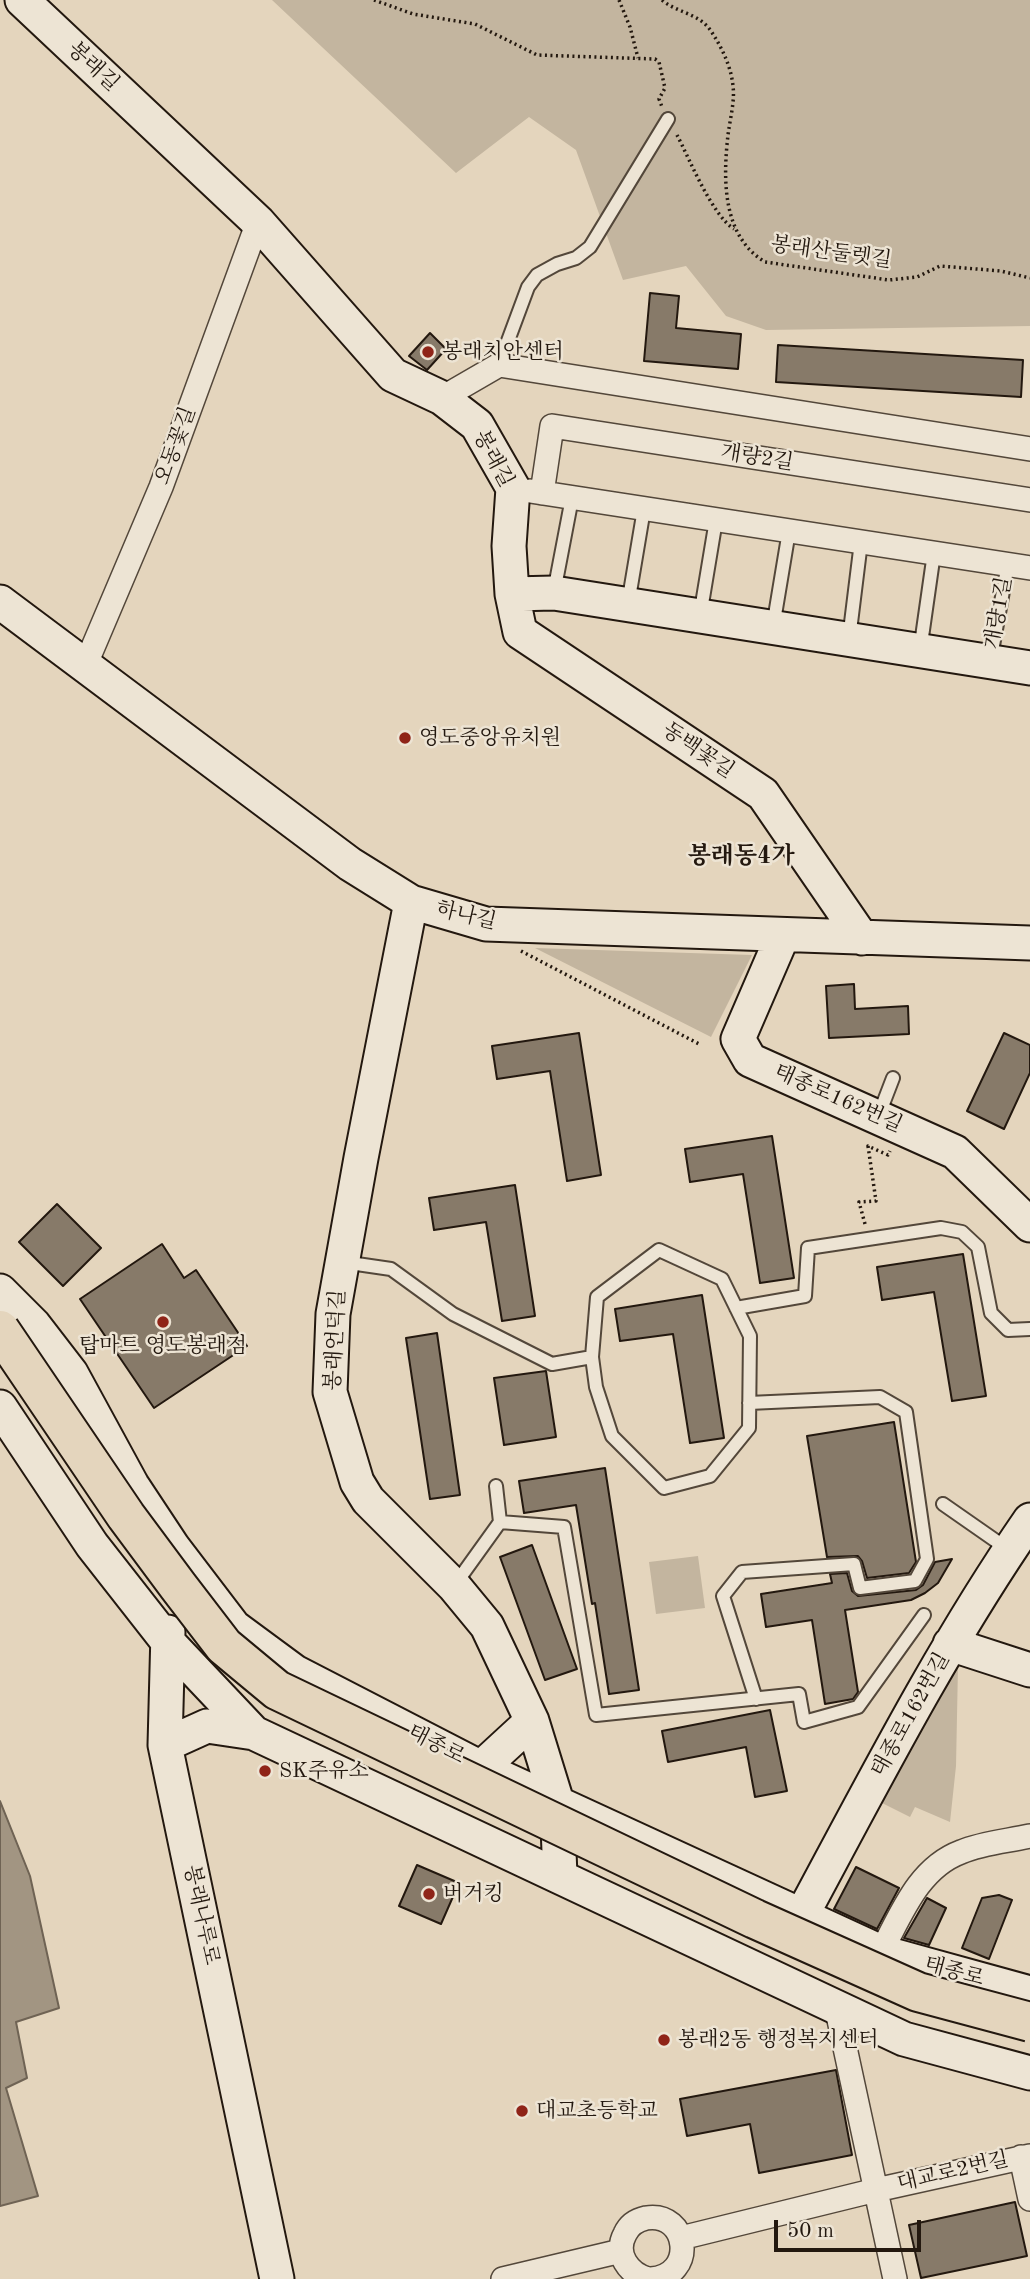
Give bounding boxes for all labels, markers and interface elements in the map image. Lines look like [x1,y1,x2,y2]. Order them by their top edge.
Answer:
street label: 봉래길 [62,37,124,97]
street label: 봉래산둘렛길 [769,232,893,274]
place label: 봉래치안센터 [442,339,564,365]
marker: 봉래치안센터 [420,344,436,360]
street label: 오동꽃길 [150,404,202,488]
street label: 봉래길 [468,426,518,492]
street label: 개량2길 [719,440,795,476]
street label: 개량1길 [980,575,1018,651]
street label: 동백꽃길 [657,718,739,784]
place label: 영도중앙유치원 [419,725,561,751]
marker: 영도중앙유치원 [397,730,413,746]
district label: 봉래동4가 [688,843,794,871]
street label: 하나길 [434,897,498,935]
street label: 태종로162번길 [770,1059,906,1139]
street label: 봉래언덕길 [321,1289,351,1391]
marker: 탑마트 영도봉래점 [155,1314,171,1330]
place label: 탑마트 영도봉래점 [79,1333,247,1359]
street label: 태종로162번길 [867,1649,955,1781]
street label: 태종로 [403,1720,469,1770]
place label: SK주유소 [279,1758,369,1784]
marker: SK주유소 [257,1763,273,1779]
street label: 봉래나루로 [178,1863,224,1967]
place label: 버거킹 [443,1881,504,1907]
marker: 버거킹 [421,1886,437,1902]
street label: 태종로 [921,1952,987,1992]
place label: 봉래2동 행정복지센터 [678,2027,879,2053]
marker: 봉래2동 행정복지센터 [656,2032,672,2048]
place label: 대교초등학교 [536,2098,658,2124]
marker: 대교초등학교 [514,2103,530,2119]
street label: 대교로2번길 [895,2147,1011,2197]
scale bar [778,2206,925,2250]
text: 50 m [787,2221,834,2242]

